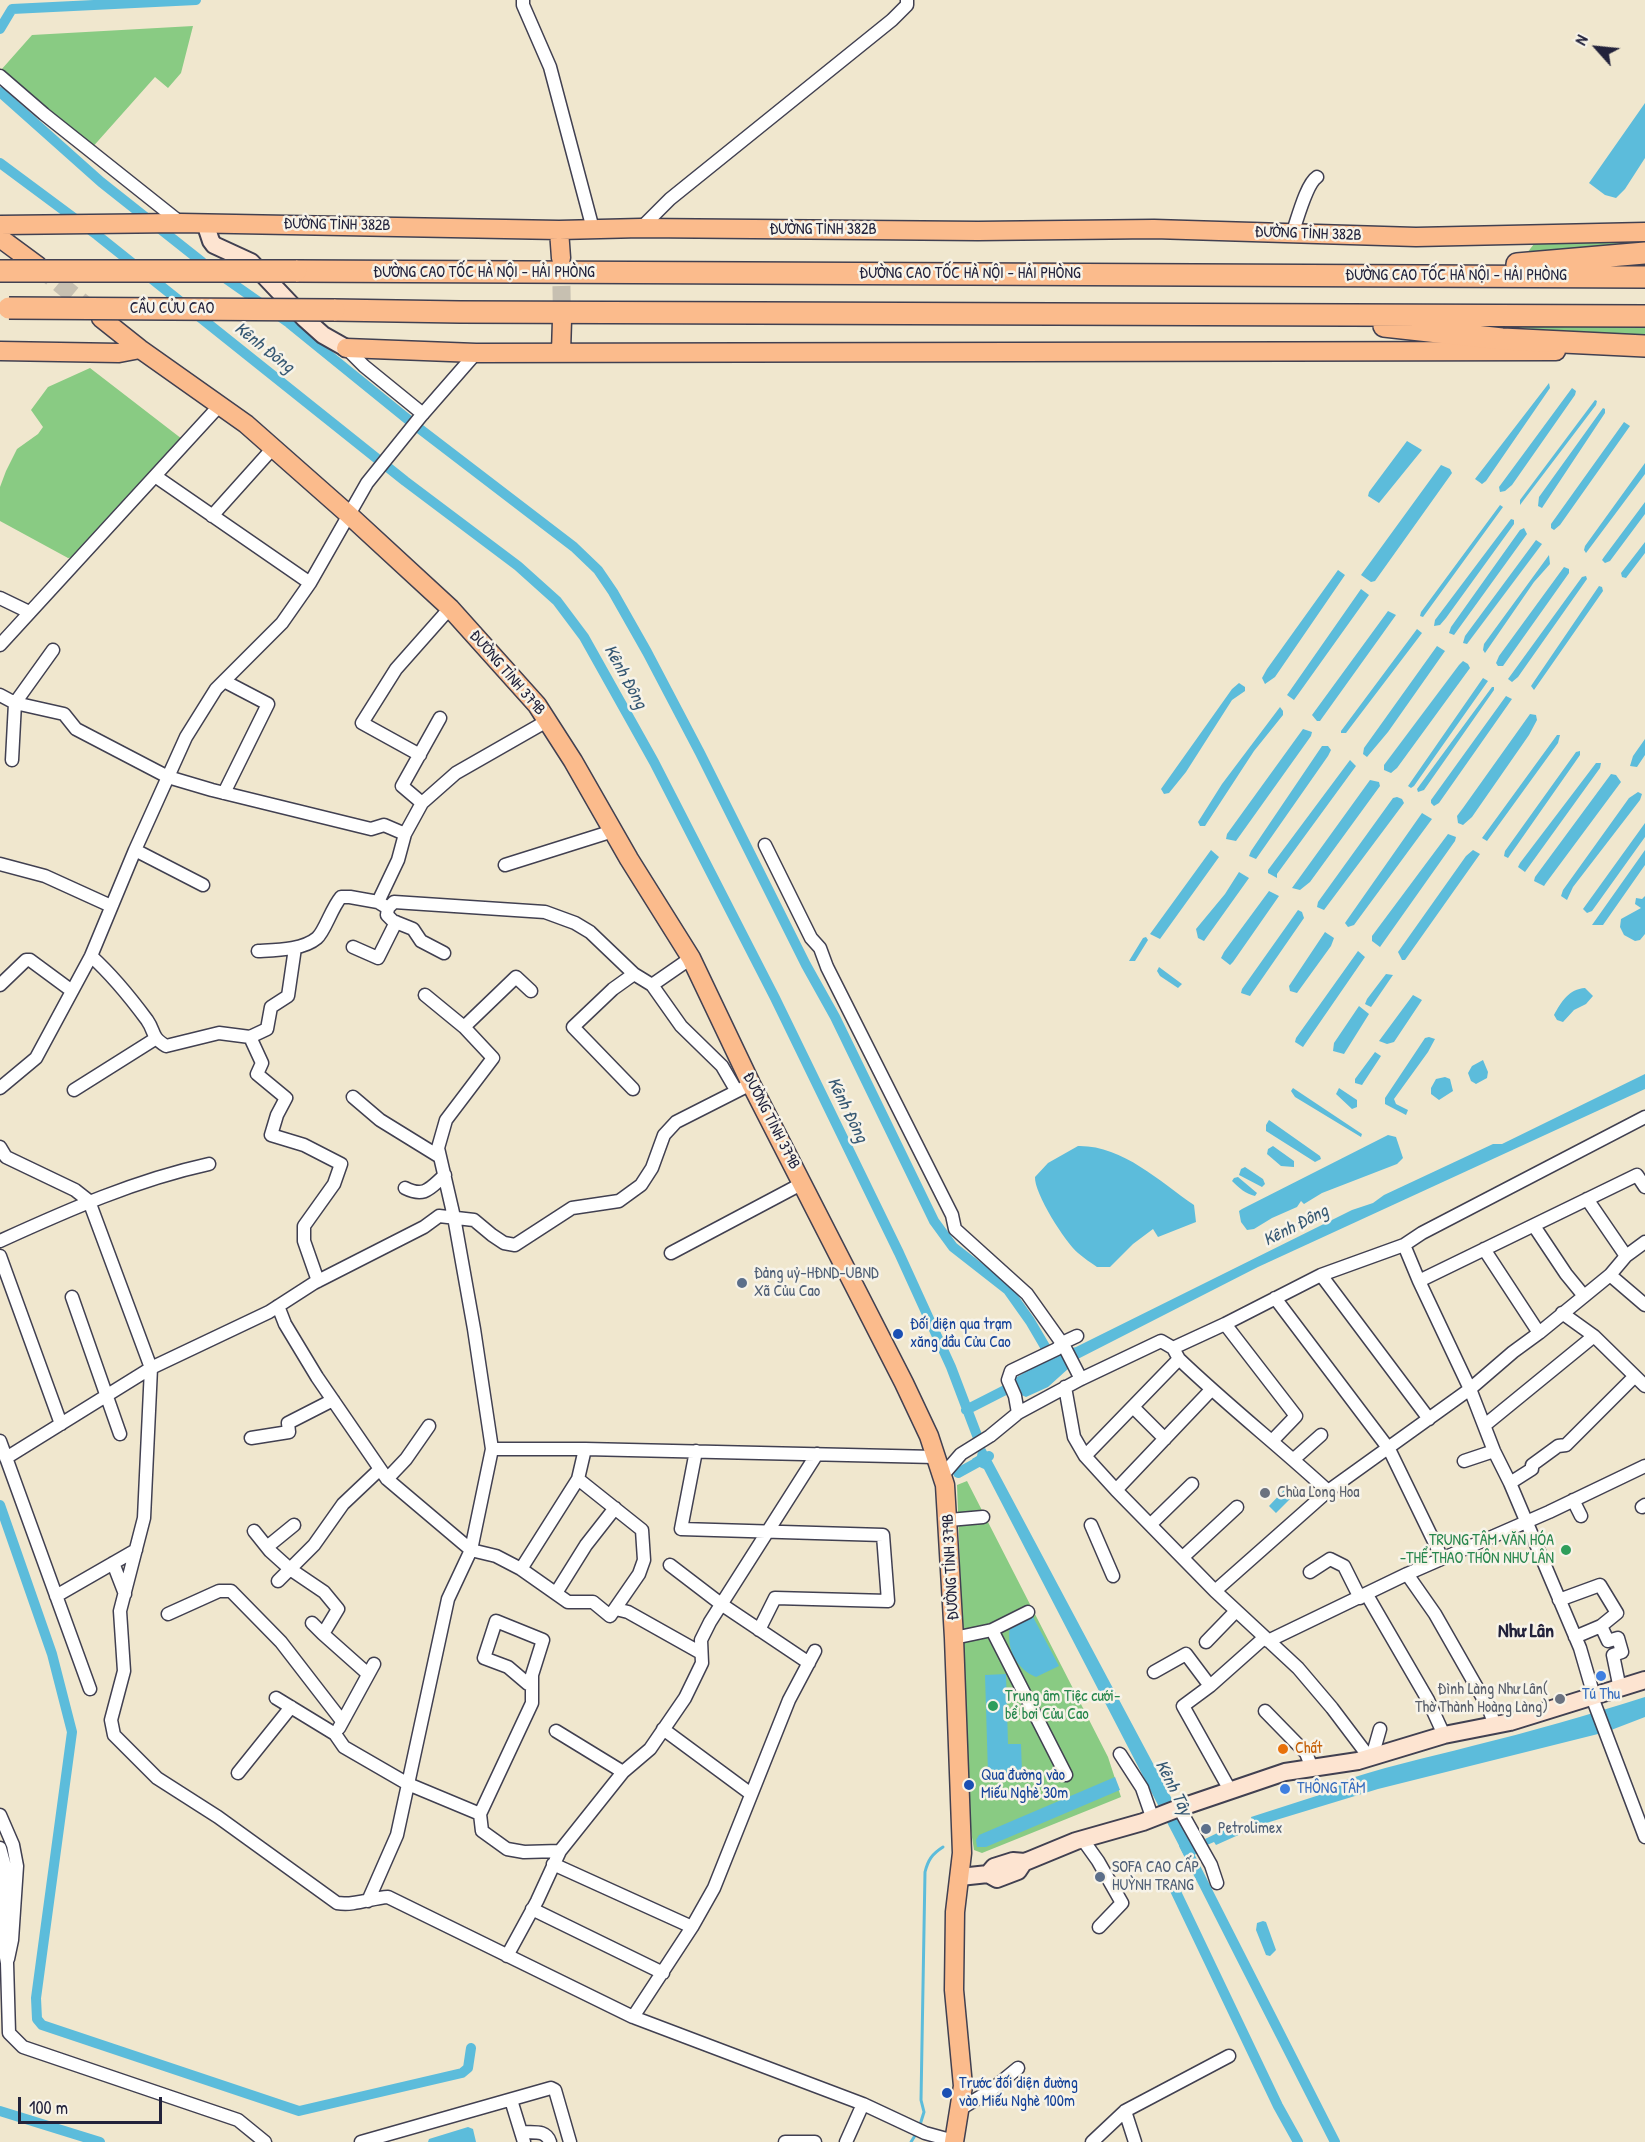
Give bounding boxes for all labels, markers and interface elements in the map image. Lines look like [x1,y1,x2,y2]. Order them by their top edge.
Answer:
north arrow [1567,18,1627,78]
text: N [1569,31,1593,49]
street label: ĐƯỜNG TỈNH 382B [283,214,391,236]
street label: ĐƯỜNG TỈNH 382B [770,220,876,240]
street label: ĐƯỜNG TỈNH 382B [1254,223,1362,245]
street label: ĐƯỜNG CAO TỐC HÀ NỘI - HẢI PHÒNG [373,263,595,283]
street label: ĐƯỜNG CAO TỐC HÀ NỘI - HẢI PHÒNG [859,264,1081,284]
street label: ĐƯỜNG CAO TỐC HÀ NỘI - HẢI PHÒNG [1345,266,1567,286]
street label: CẦU CỬU CAO [130,299,214,319]
water label: Kênh Đông [230,318,298,378]
street label: ĐƯỜNG TỈNH 379B [465,627,549,719]
water label: Kênh Đông [599,641,651,713]
street label: ĐƯỜNG TỈNH 379B [738,1069,804,1173]
water label: Kênh Đông [822,1074,872,1146]
water label: Kênh Đông [1260,1201,1332,1251]
place label: Đảng uỷ-HĐND-UBND Xã Củu Cao [754,1264,879,1302]
marker: Đảng uỷ-HĐND-UBND Xã Củu Cao [735,1276,749,1290]
place label: Đối diện qua trạm xăng dầu Cửu Cao [910,1315,1012,1353]
marker: Đối diện qua trạm xăng dầu Cửu Cao [891,1327,905,1341]
place label: Chùa Long Hoa [1277,1483,1359,1503]
marker: Chùa Long Hoa [1258,1486,1272,1500]
street label: ĐƯỜNG TỈNH 379B [939,1513,963,1621]
place label: TRUNG TÂM VĂN HÓA -THỂ THAO THÔN NHƯ LÂN [1400,1531,1554,1569]
marker: TRUNG TÂM VĂN HÓA -THỂ THAO THÔN NHƯ LÂN [1559,1543,1573,1557]
district label: Như Lân [1498,1620,1554,1644]
marker: Tú Thu [1594,1669,1608,1683]
place label: Đình Làng Như Lân( Thờ Thành Hoàng Làng) [1415,1680,1548,1718]
place label: Tú Thu [1582,1685,1620,1705]
place label: Trung âm Tiệc cưới- bể bơi Cửu Cao [1005,1687,1120,1725]
marker: Đình Làng Như Lân( Thờ Thành Hoàng Làng) [1553,1692,1567,1706]
marker: Trung âm Tiệc cưới- bể bơi Cửu Cao [986,1699,1000,1713]
place label: Chất [1295,1739,1322,1759]
marker: Chất [1276,1742,1290,1756]
water label: Kênh Tây [1150,1757,1196,1819]
place label: Qua đường vào Miếu Nghè 30m [981,1766,1068,1804]
marker: Qua đường vào Miếu Nghè 30m [962,1778,976,1792]
place label: THÔNG TÂM [1297,1779,1366,1799]
marker: THÔNG TÂM [1278,1782,1292,1796]
place label: Petrolimex [1218,1819,1282,1839]
marker: Petrolimex [1199,1822,1213,1836]
place label: SOFA CAO CẤP HUỲNH TRANG [1112,1858,1199,1896]
marker: SOFA CAO CẤP HUỲNH TRANG [1093,1870,1107,1884]
place label: Trước đối diện đường vào Miếu Nghè 100m [959,2074,1078,2112]
scale bar [21,2085,165,2123]
marker: Trước đối diện đường vào Miếu Nghè 100m [940,2086,954,2100]
text: 100 m [29,2095,68,2120]

